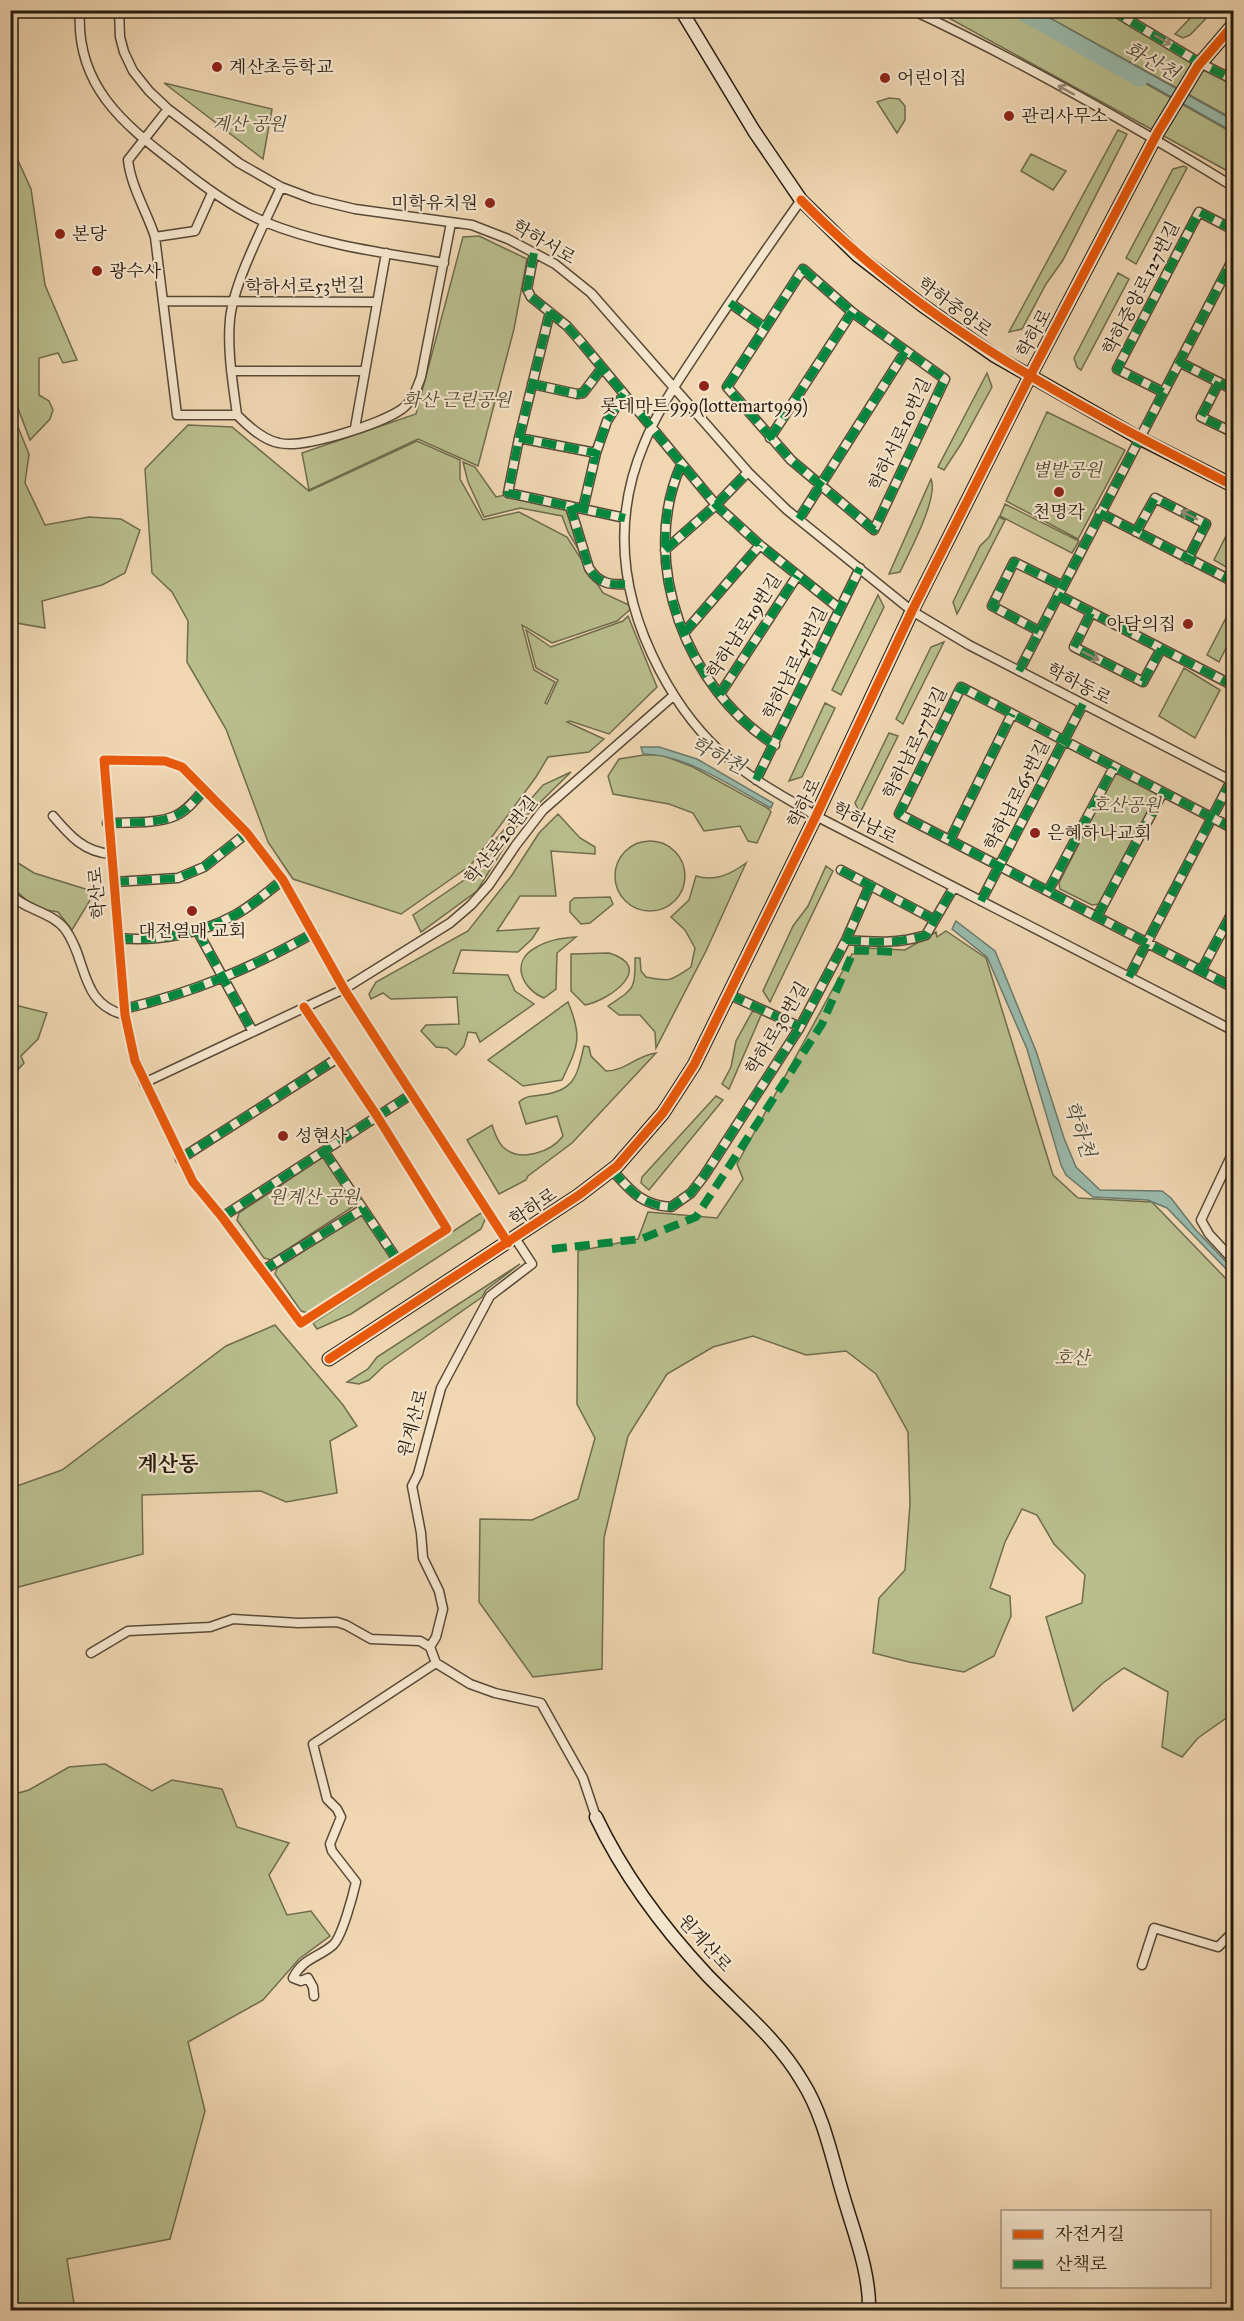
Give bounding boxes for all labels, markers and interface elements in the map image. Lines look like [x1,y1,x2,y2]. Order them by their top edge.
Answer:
one-way arrow [1154,34,1171,46]
water label: 화산천 [1121,36,1185,86]
place label: 계산초등학교 [229,56,334,78]
marker: 계산초등학교 [210,60,224,74]
place label: 어린이집 [897,67,967,89]
marker: 어린이집 [878,71,892,85]
one-way arrow [1058,84,1076,95]
place label: 관리사무소 [1021,105,1108,127]
marker: 관리사무소 [1002,109,1016,123]
park label: 계산 공원 [212,113,287,135]
place label: 미학유치원 [391,192,478,214]
marker: 미학유치원 [483,196,497,210]
street label: 학하서로 [508,215,580,269]
street label: 학하중앙로127번길 [1098,218,1184,358]
place label: 본당 [72,223,107,245]
marker: 본당 [53,227,67,241]
place label: 광수사 [109,260,162,282]
marker: 광수사 [90,264,104,278]
street label: 학하중앙로 [913,273,997,341]
street label: 학하서로53번길 [245,274,365,298]
street label: 학하로 [1012,305,1056,361]
street label: 학하서로10번길 [864,374,936,494]
marker: 롯데마트999(lottemart999) [697,379,711,393]
park label: 화산 근린공원 [403,389,513,411]
place label: 롯데마트999(lottemart999) [600,395,808,418]
park label: 별밭공원 [1032,459,1103,481]
marker: 천명각 [1052,485,1066,499]
place label: 천명각 [1033,501,1086,523]
one-way arrow [1180,509,1198,521]
street label: 학하남로19번길 [702,569,786,683]
street label: 학하남로47번길 [758,603,832,723]
place label: 아담의집 [1106,613,1176,635]
marker: 아담의집 [1181,617,1195,631]
one-way arrow [1082,651,1100,663]
street label: 학하동로 [1043,658,1115,710]
street label: 학하남로57번길 [878,683,952,803]
water label: 학하천 [687,731,751,780]
street label: 학하남로65번길 [980,736,1054,854]
street label: 학하로 [783,775,825,831]
street label: 학산로20번길 [460,791,542,889]
park label: 호산공원 [1091,794,1162,816]
street label: 학하남로 [829,797,901,849]
place label: 은혜하나교회 [1047,822,1151,844]
marker: 은혜하나교회 [1028,826,1042,840]
street label: 학산로 [84,866,110,920]
marker: 대전열매 교회 [185,904,199,918]
place label: 대전열매 교회 [138,920,246,942]
street label: 학하로30번길 [741,977,813,1079]
water label: 학하천 [1059,1098,1101,1162]
place label: 성현사 [295,1125,348,1147]
marker: 성현사 [276,1129,290,1143]
street label: 학하로 [505,1183,561,1231]
park label: 원계산 공원 [269,1186,361,1208]
park label: 호산 [1055,1347,1092,1369]
street label: 원계산로 [393,1387,433,1459]
district label: 계산동 [138,1451,198,1477]
street label: 원계산로 [674,1910,736,1976]
legend [1001,2210,1211,2288]
text: 자전거길 [1055,2223,1125,2245]
text: 산책로 [1055,2253,1107,2275]

